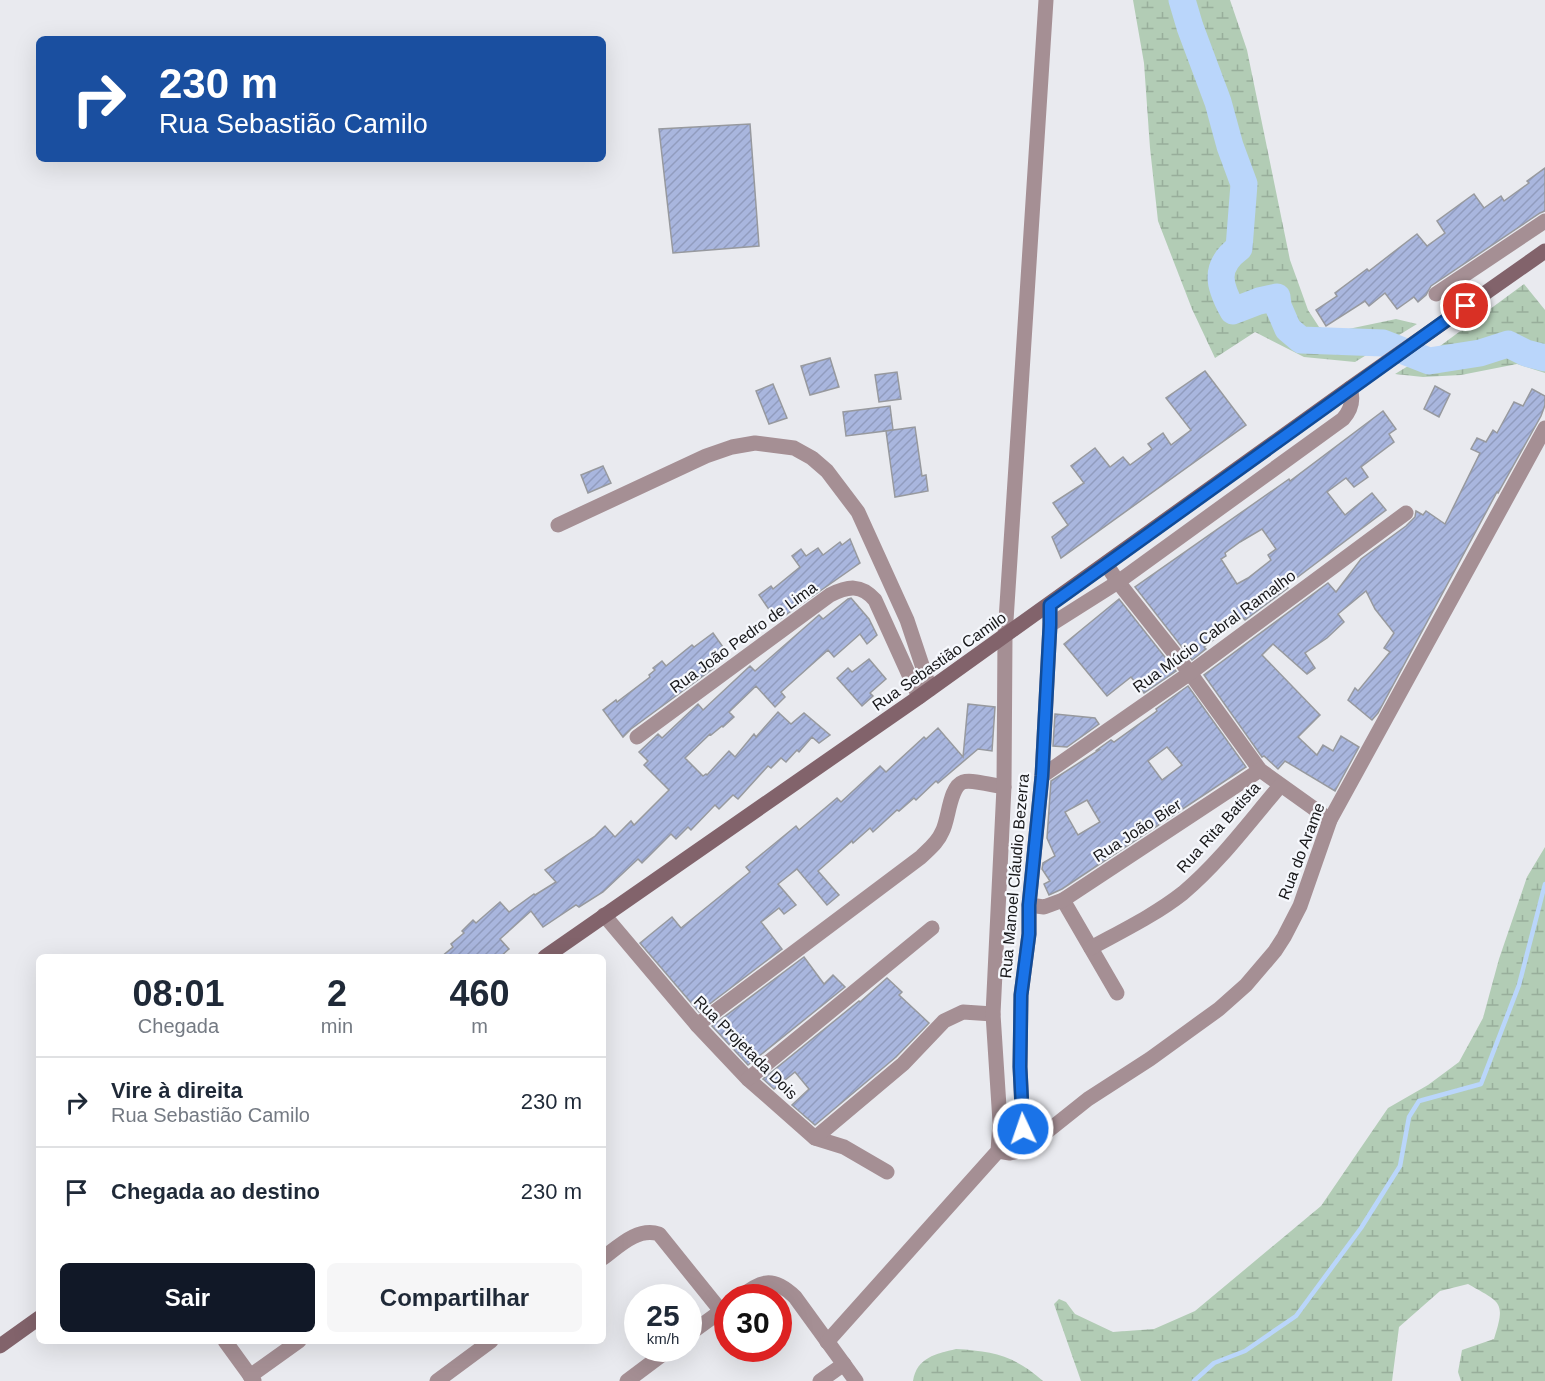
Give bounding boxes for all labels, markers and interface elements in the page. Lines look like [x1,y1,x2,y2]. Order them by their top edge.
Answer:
icon: right [60,60,138,138]
text: 230 m [159,60,278,107]
text: Rua Sebastião Camilo [159,109,428,139]
pin [1440,280,1491,331]
icon: arrive [1449,289,1482,322]
street label: Rua Múcio Cabral Ramalho [1130,567,1299,696]
street label: Rua João Pedro de Lima [667,578,820,696]
street label: Rua Sebastião Camilo [869,609,1009,714]
street label: Rua Manoel Cláudio Bezerra [997,773,1032,979]
street label: Rua Rita Batista [1173,779,1263,876]
street label: Rua João Bier [1090,795,1185,865]
street label: Rua do Arame [1275,800,1328,902]
text: 08:01 [132,973,224,1014]
text: 2 [327,973,347,1014]
text: 460 [449,973,510,1014]
street label: Rua Projetada Dois [691,992,801,1102]
text: Chegada [138,1015,219,1037]
text: min [321,1015,353,1037]
text: m [471,1015,488,1037]
text: Vire à direita [111,1078,243,1103]
icon: right [60,1086,93,1119]
text: 230 m [521,1089,582,1114]
position arrow [991,1097,1055,1161]
text: Rua Sebastião Camilo [111,1104,310,1126]
icon: arrive [60,1176,93,1209]
text: Chegada ao destino [111,1179,320,1204]
text: 230 m [521,1179,582,1204]
button: Sair [60,1263,315,1332]
button: Compartilhar [327,1263,582,1332]
speed limit sign: 30 [714,1284,792,1362]
text: 25 [646,1299,680,1332]
text: km/h [647,1330,679,1347]

